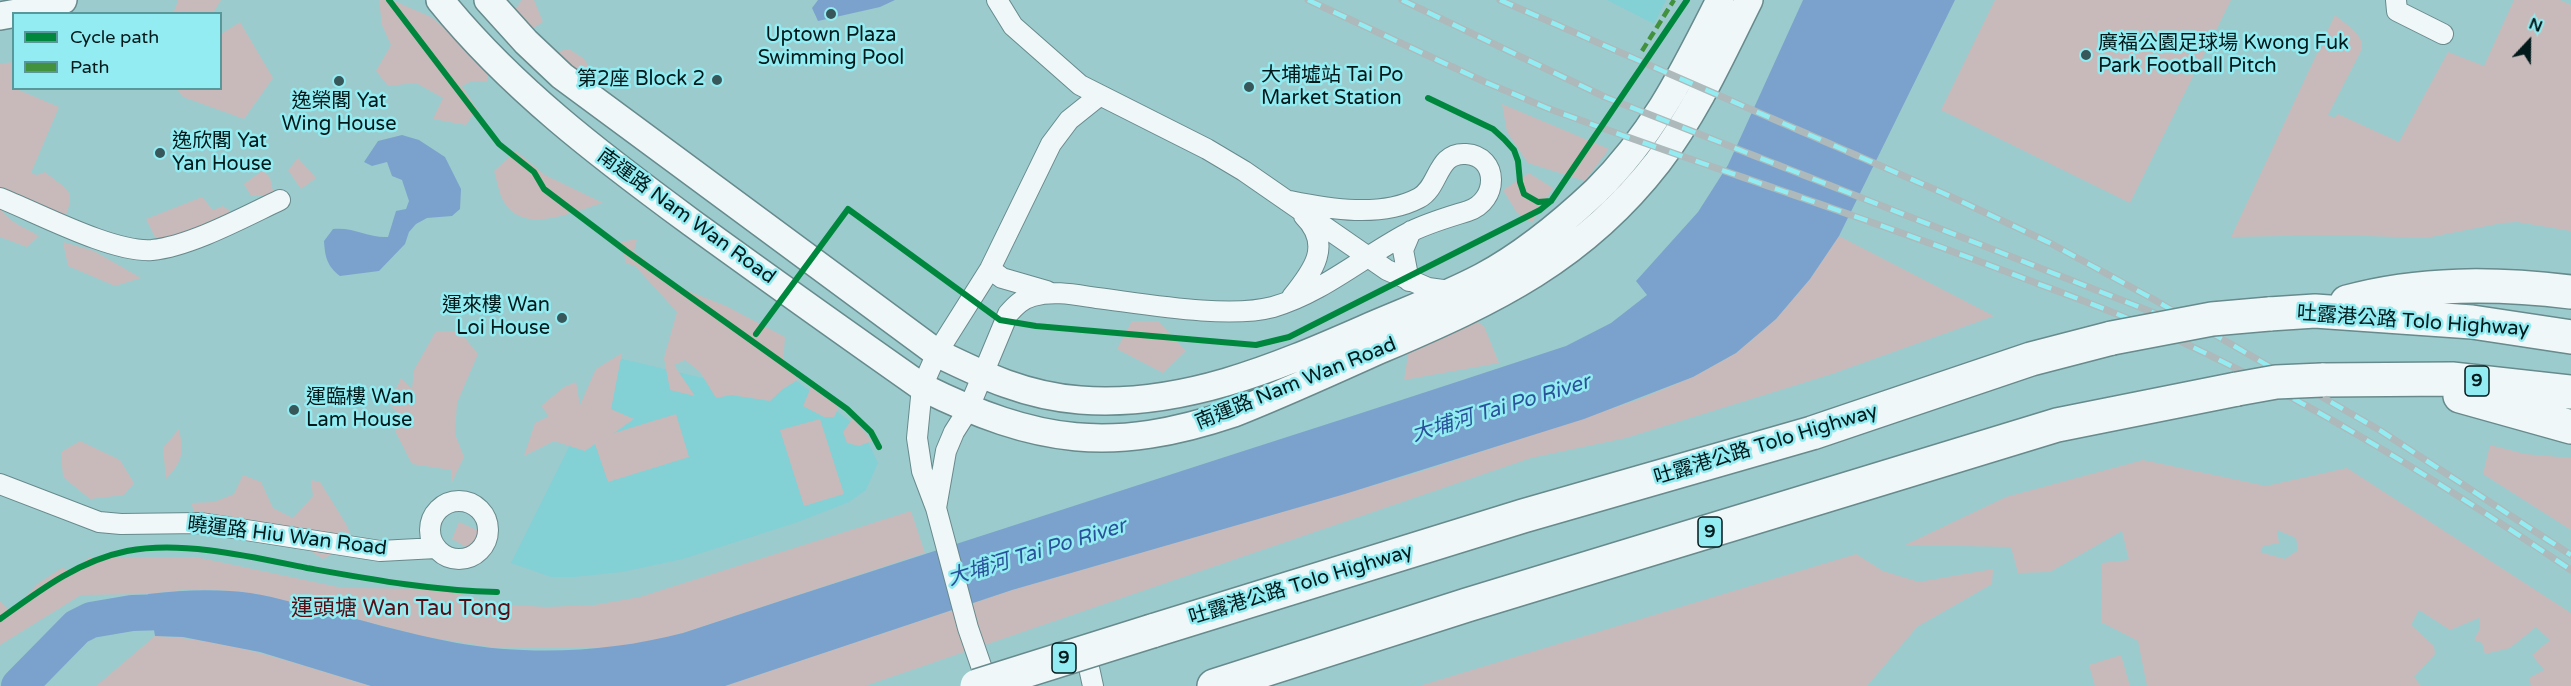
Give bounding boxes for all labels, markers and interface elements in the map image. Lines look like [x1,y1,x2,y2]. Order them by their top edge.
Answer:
marker: Uptown Plaza Swimming Pool [824,7,838,21]
legend [12,12,222,90]
north arrow [2499,12,2559,72]
text: N [2526,14,2545,37]
place label: Uptown Plaza Swimming Pool [758,24,904,71]
text: Cycle path [70,26,159,48]
place label: 廣福公園足球場 Kwong Fuk Park Football Pitch [2098,32,2349,79]
marker: 廣福公園足球場 Kwong Fuk Park Football Pitch [2079,48,2093,62]
text: Path [70,56,109,78]
place label: 大埔墟站 Tai Po Market Station [1261,64,1404,111]
place label: 第2座 Block 2 [577,68,705,92]
marker: 第2座 Block 2 [710,73,724,87]
marker: 逸榮閣 Yat Wing House [332,74,346,88]
marker: 大埔墟站 Tai Po Market Station [1242,80,1256,94]
place label: 逸榮閣 Yat Wing House [281,90,397,137]
place label: 逸欣閣 Yat Yan House [172,130,272,177]
street label: 南運路 Nam Wan Road [592,144,780,290]
marker: 逸欣閣 Yat Yan House [153,146,167,160]
place label: 運來樓 Wan Loi House [442,294,550,341]
street label: 吐露港公路 Tolo Highway [2296,302,2530,342]
marker: 運來樓 Wan Loi House [555,311,569,325]
street label: 南運路 Nam Wan Road [1192,333,1400,435]
road number: 9 [2465,366,2489,396]
water label: 大埔河 Tai Po River [1409,370,1593,448]
place label: 運臨樓 Wan Lam House [306,386,414,433]
street label: 吐露港公路 Tolo Highway [1651,400,1881,490]
marker: 運臨樓 Wan Lam House [287,403,301,417]
street label: 曉運路 Hiu Wan Road [186,513,388,561]
water label: 大埔河 Tai Po River [945,514,1129,592]
road number: 9 [1698,517,1722,547]
street label: 吐露港公路 Tolo Highway [1186,540,1416,630]
district label: 運頭塘 Wan Tau Tong [291,596,511,622]
road number: 9 [1052,643,1076,673]

